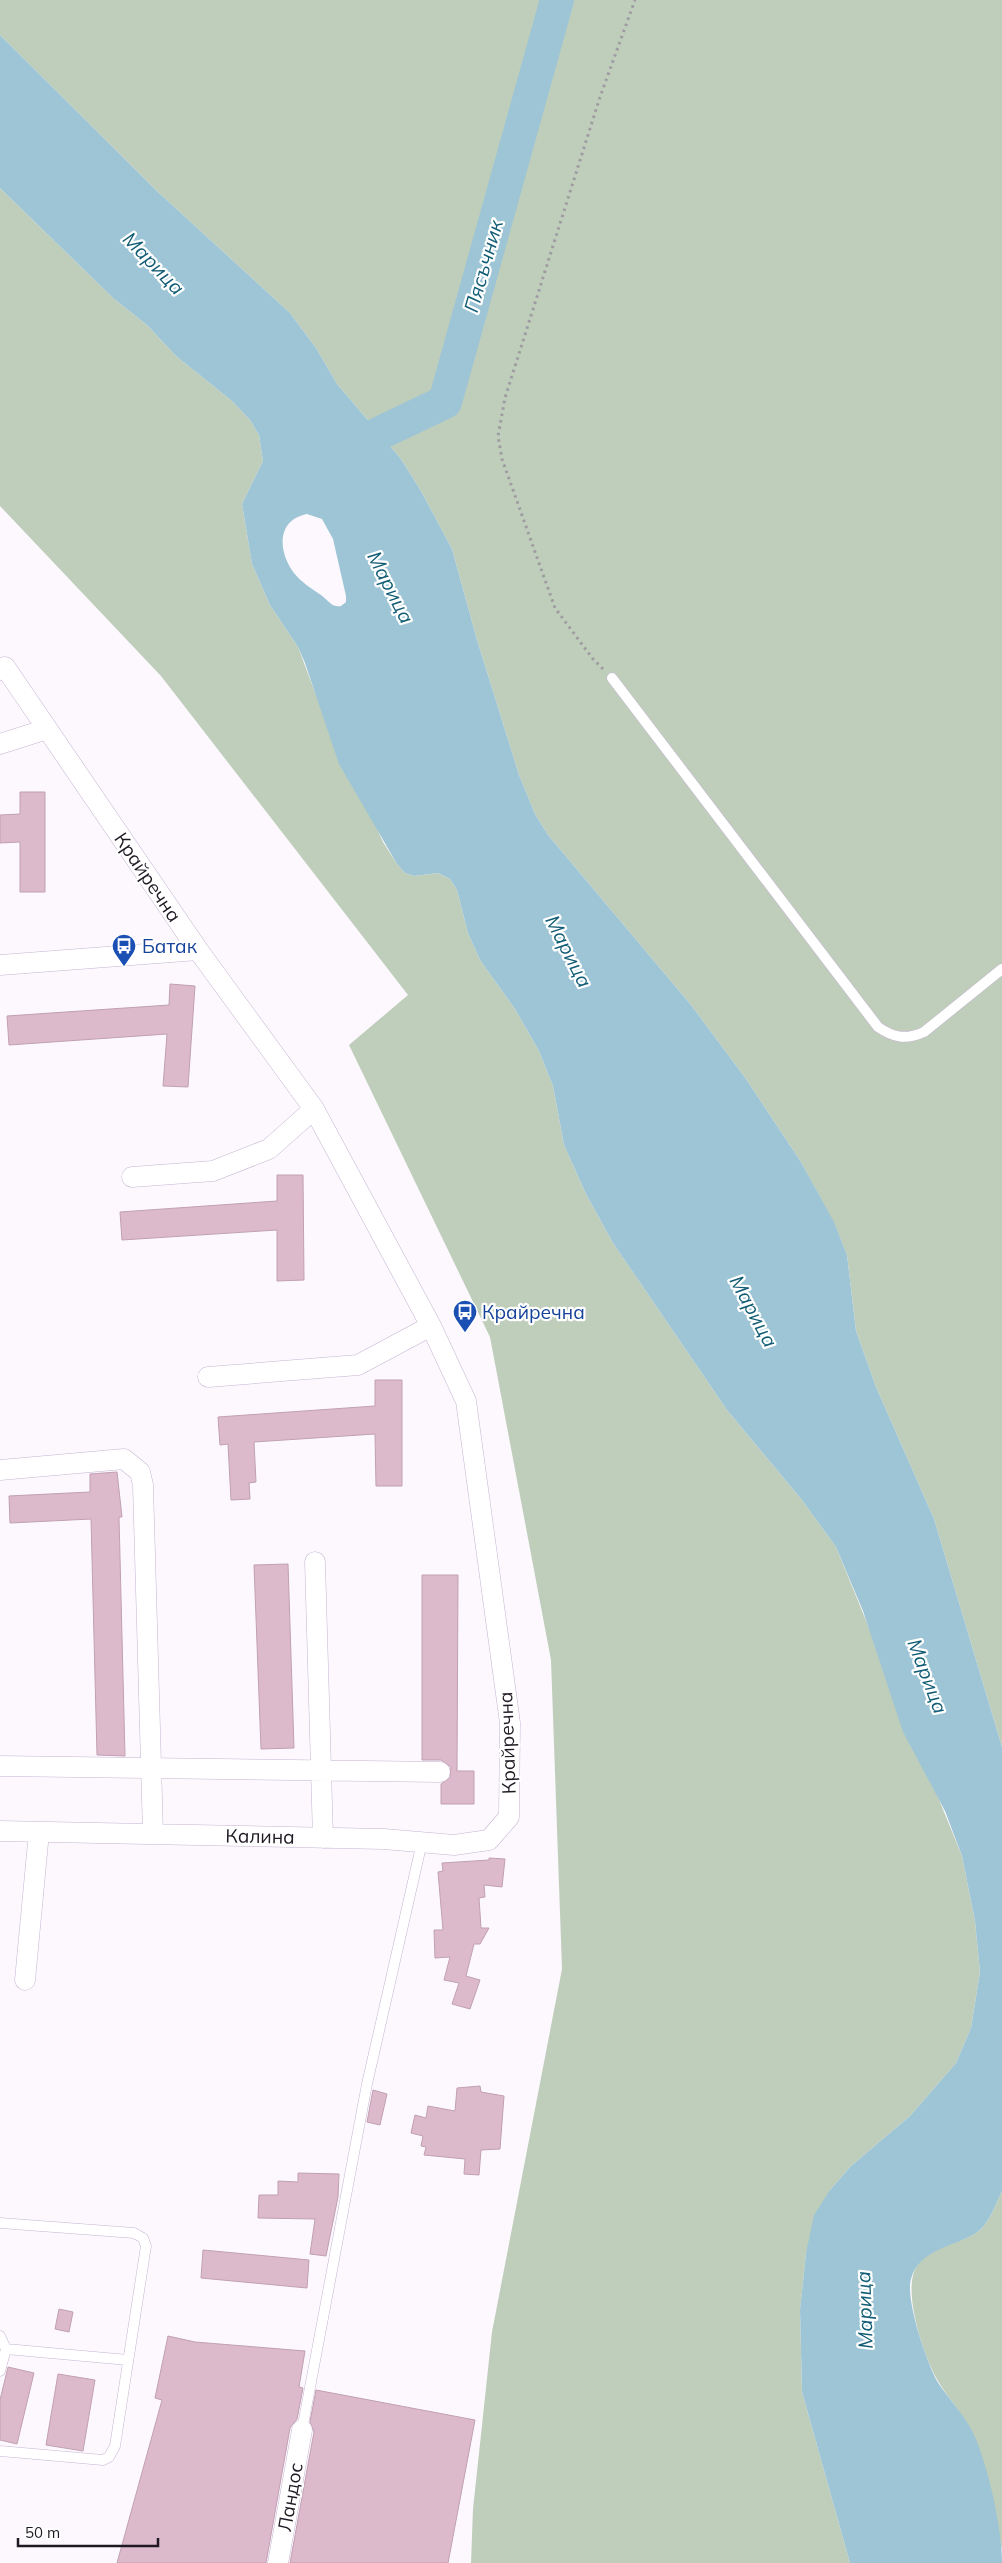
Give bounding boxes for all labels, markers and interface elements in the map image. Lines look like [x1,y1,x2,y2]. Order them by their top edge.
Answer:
water label: Пясъчник [458,216,508,315]
water label: Марица [118,226,190,300]
water label: Марица [362,547,420,627]
street label: Крайречна [109,828,187,926]
water label: Марица [540,911,598,991]
bus stop icon: Батак [111,933,137,967]
place label: Батак [142,934,198,958]
water label: Марица [725,1271,783,1351]
bus stop icon: Крайречна [452,1299,478,1333]
place label: Крайречна [482,1300,585,1324]
water label: Марица [902,1635,954,1717]
street label: Крайречна [493,1691,521,1795]
street label: Калина [225,1823,295,1849]
water label: Марица [850,2271,878,2349]
street label: Ландос [272,2461,308,2533]
scale bar [18,2516,158,2548]
text: 50 m [25,2523,60,2542]

